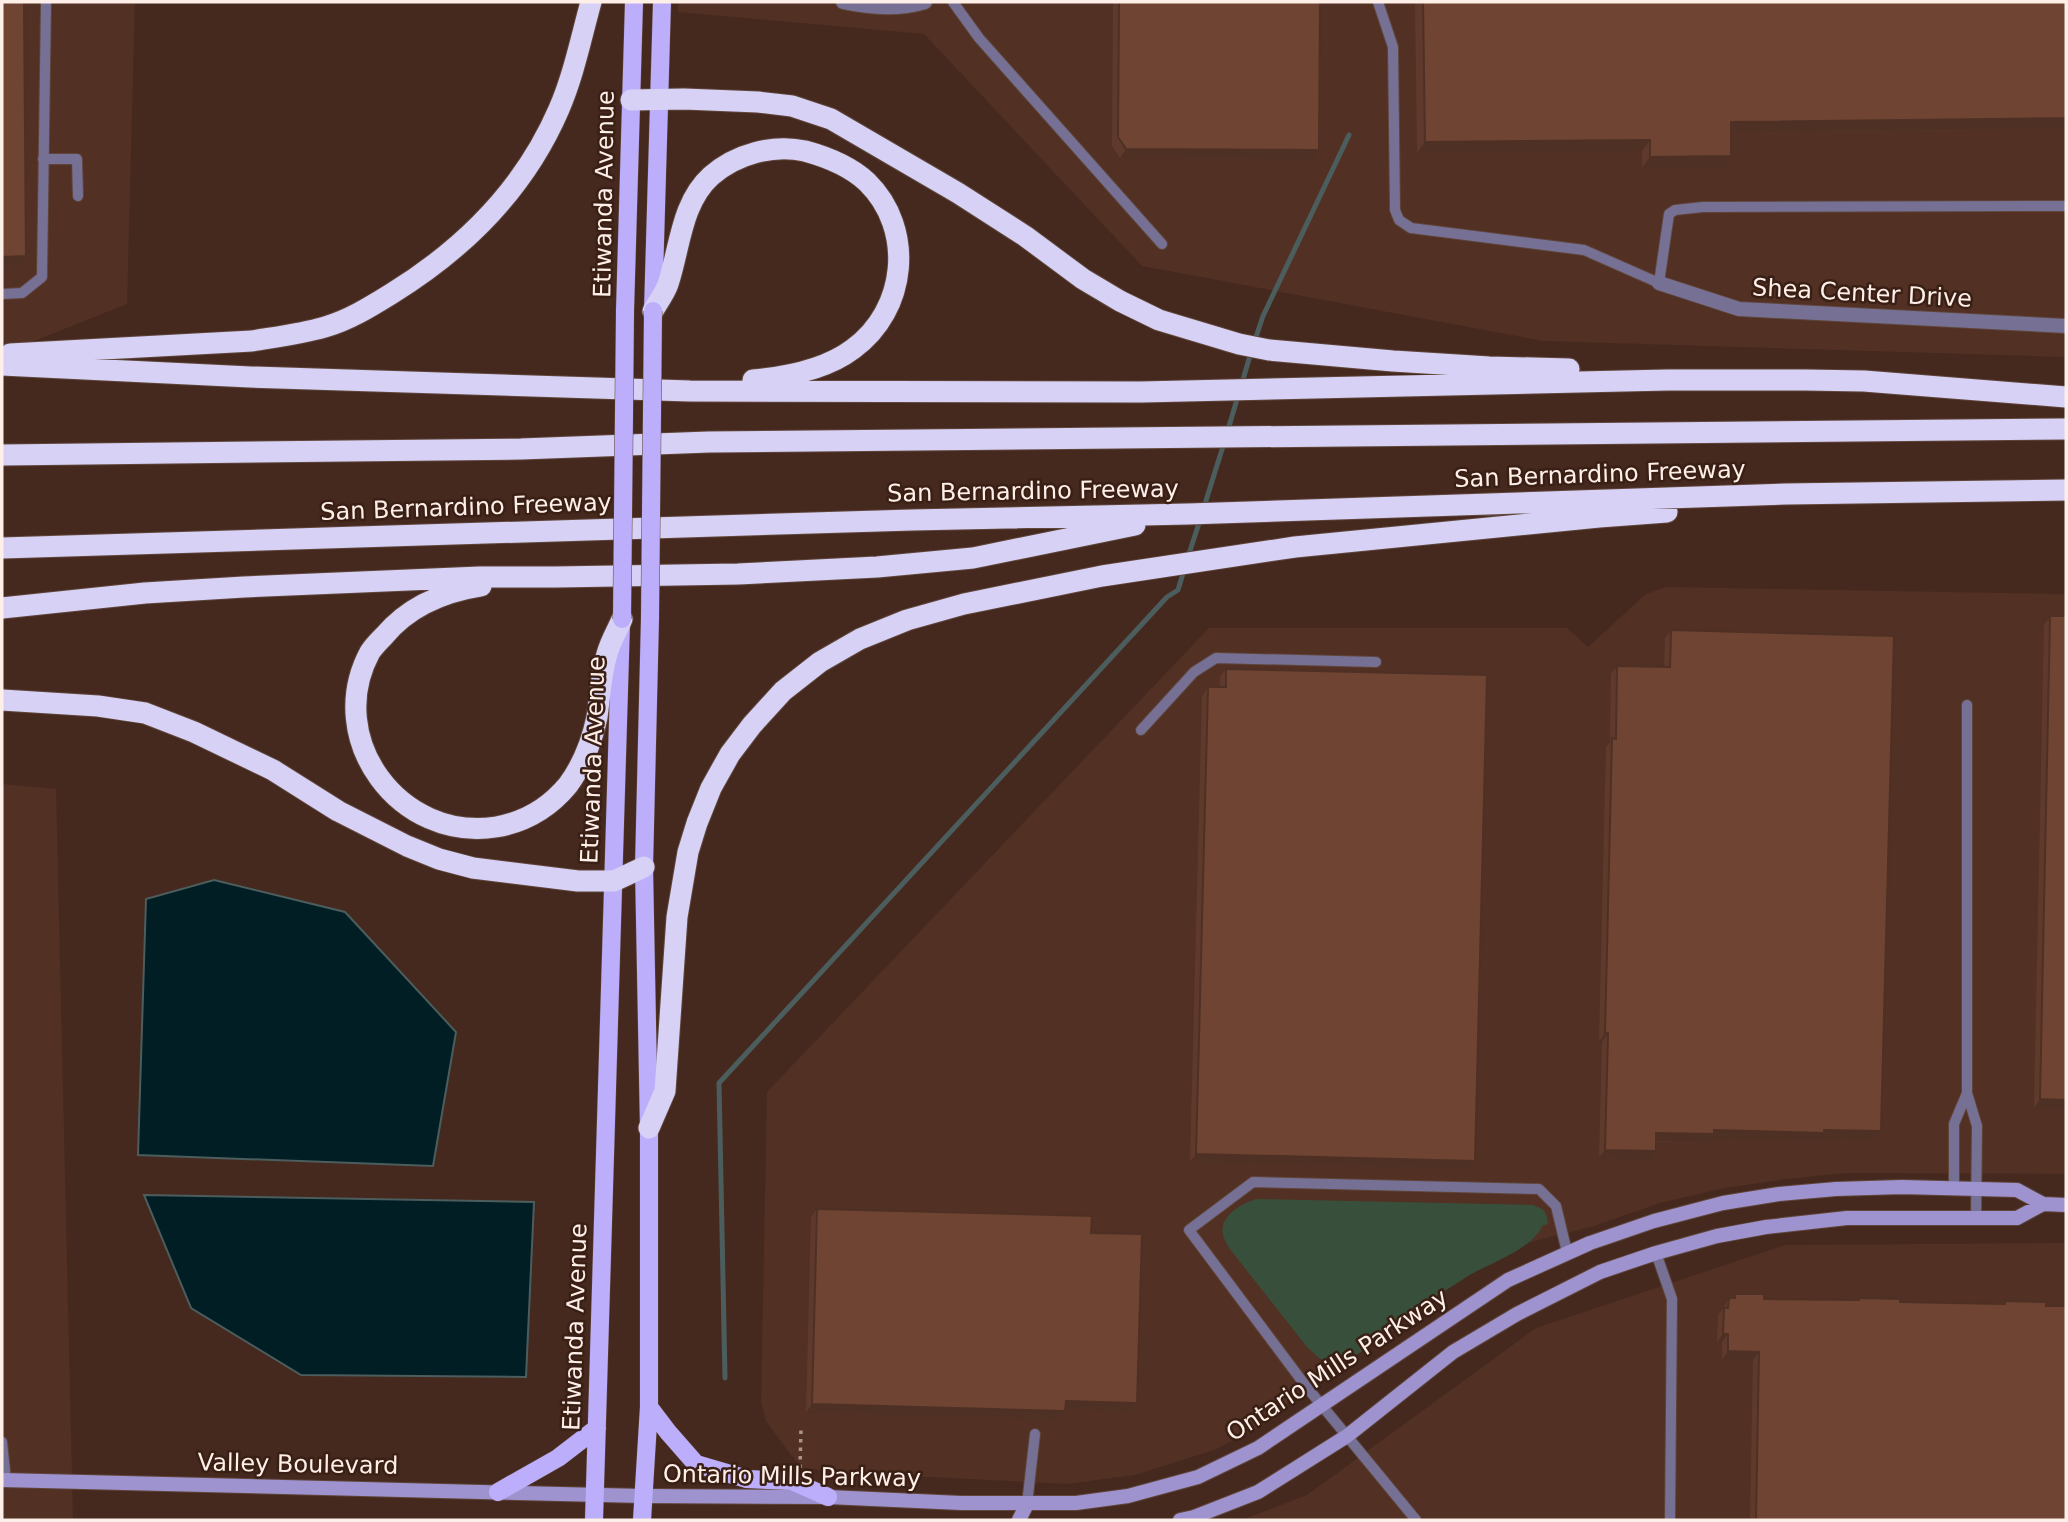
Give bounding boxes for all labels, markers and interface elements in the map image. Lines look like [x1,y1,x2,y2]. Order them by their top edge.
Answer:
street label: Etiwanda Avenue [588,90,620,298]
street label: Shea Center Drive [1751,273,1973,313]
street label: San Bernardino Freeway [1454,455,1746,493]
street label: San Bernardino Freeway [887,474,1179,508]
street label: San Bernardino Freeway [320,488,612,526]
street label: Etiwanda Avenue [575,656,611,864]
street label: Etiwanda Avenue [557,1223,593,1431]
street label: Ontario Mills Parkway [1221,1283,1453,1447]
street label: Valley Boulevard [197,1448,399,1480]
street label: Ontario Mills Parkway [663,1460,921,1492]

